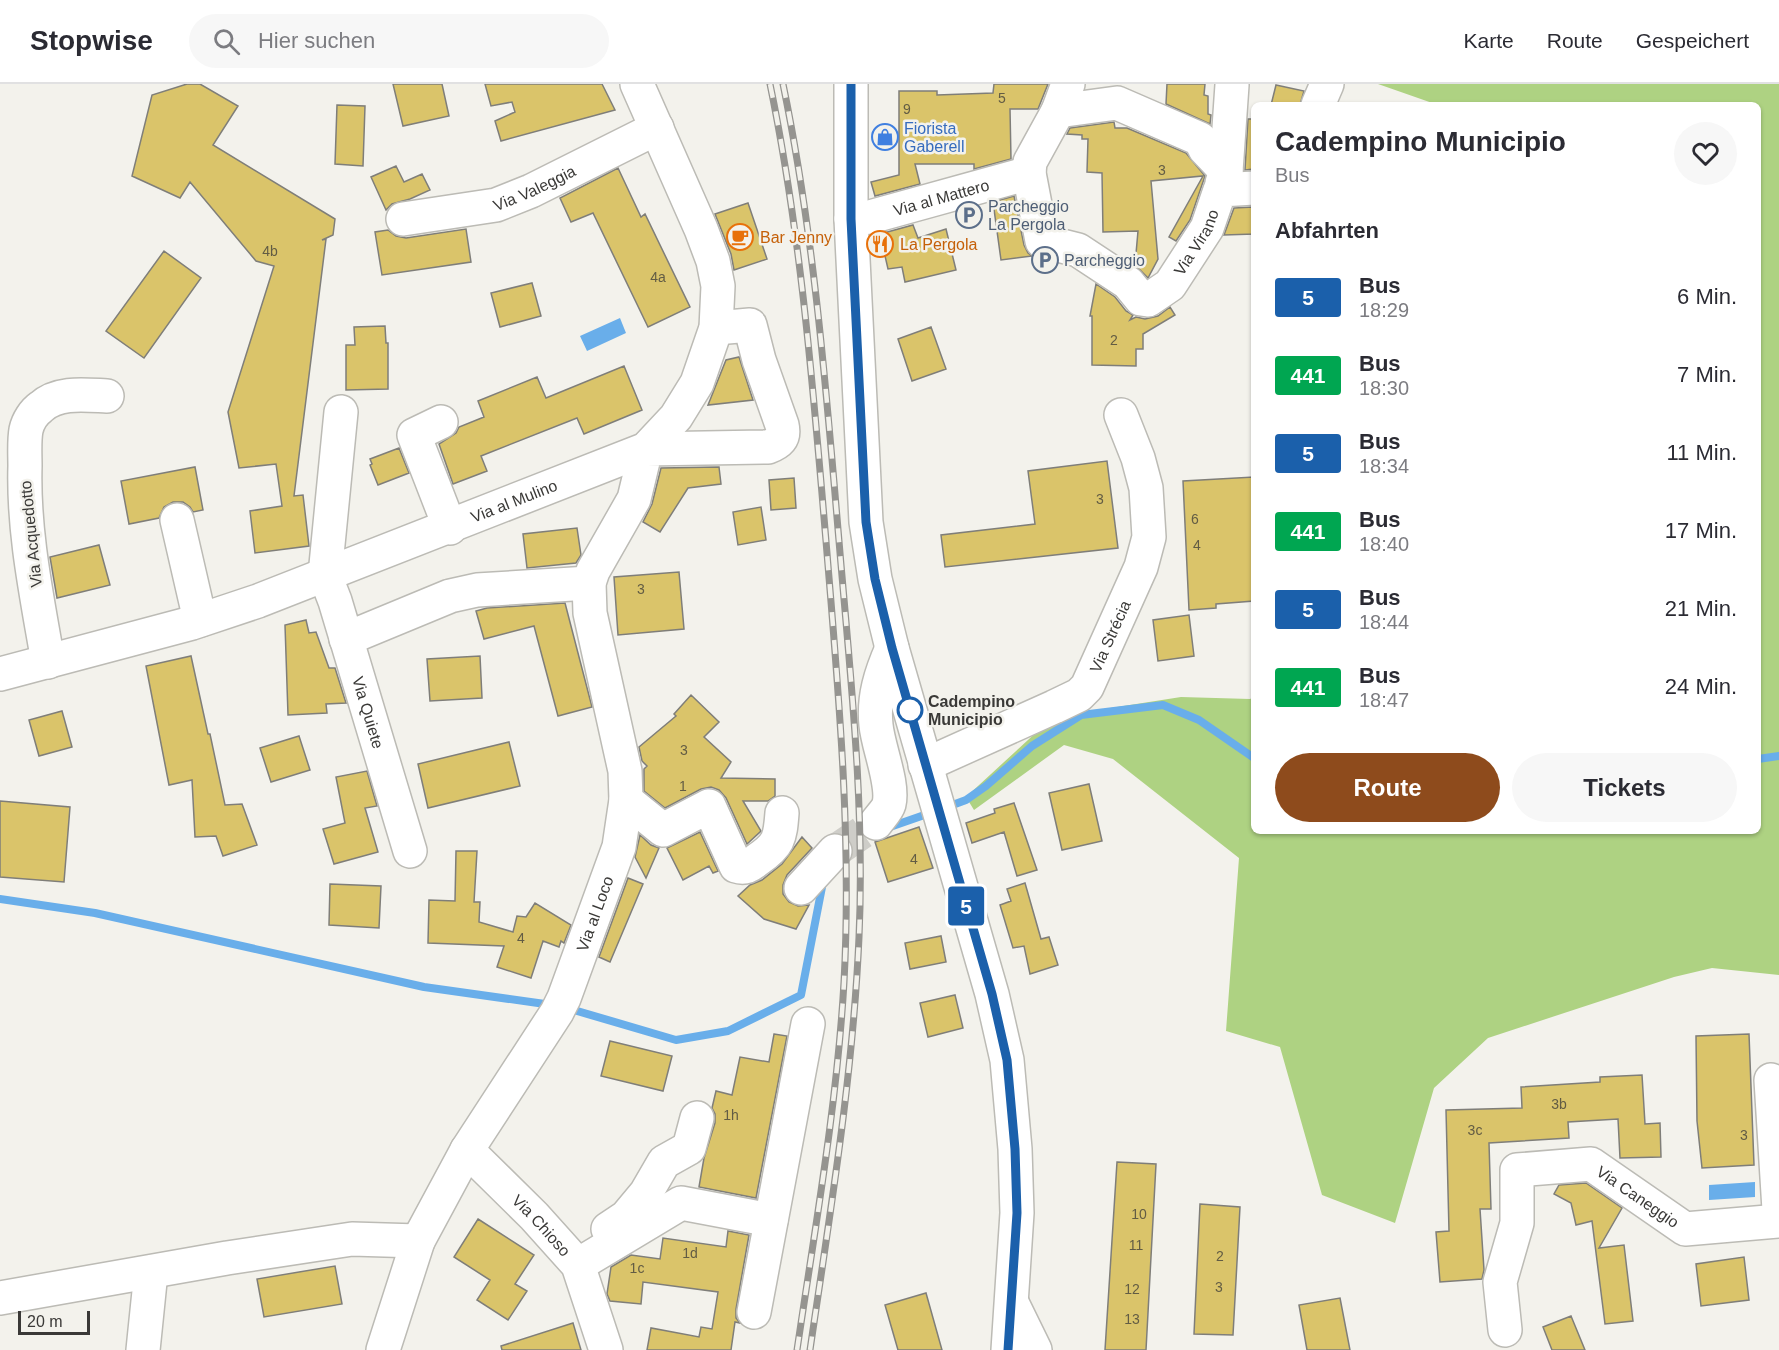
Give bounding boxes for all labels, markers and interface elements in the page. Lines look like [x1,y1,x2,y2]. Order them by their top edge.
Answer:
search box [189,14,609,68]
text: Stopwise [30,25,153,56]
icon: search [210,25,243,58]
text: Hier suchen [258,28,375,53]
text: Karte [1464,29,1514,52]
text: Route [1547,29,1603,52]
text: Gespeichert [1636,29,1749,52]
house number: 5 [998,90,1006,106]
house number: 9 [903,101,911,117]
place label: Fiorista Gaberell [904,120,964,155]
shop icon: Fiorista Gaberell [870,122,900,152]
button: heart [1674,122,1737,185]
text: Cadempino Municipio [1275,126,1566,157]
street label: Via Valeggia [491,162,578,214]
house number: 3 [1158,162,1166,178]
text: Bus [1275,164,1309,186]
street label: Via al Mattero [891,176,991,219]
place label: Parcheggio La Pergola [988,198,1069,233]
parking icon: Parcheggio La Pergola [954,200,984,230]
street label: Via Virano [1170,207,1221,278]
text: Abfahrten [1275,218,1379,243]
cafe icon: Bar Jenny [725,222,755,252]
place label: Bar Jenny [760,229,832,246]
restaurant icon: La Pergola [865,229,895,259]
place label: La Pergola [900,236,977,253]
house number: 4b [262,243,278,259]
parking icon: Parcheggio [1030,245,1060,275]
place label: Parcheggio [1064,252,1145,269]
house number: 4a [650,269,666,285]
text: Bus [1359,273,1401,298]
text: 6 Min. [1677,284,1737,309]
text: 5 [1302,286,1314,309]
text: 18:29 [1359,299,1409,321]
house number: 2 [1110,332,1118,348]
text: Bus [1359,351,1401,376]
text: 7 Min. [1677,362,1737,387]
text: 441 [1290,364,1326,387]
text: 18:30 [1359,377,1409,399]
text: Bus [1359,429,1401,454]
text: 11 Min. [1666,440,1737,465]
text: 5 [1302,442,1314,465]
text: 18:34 [1359,455,1409,477]
street label: Via al Mulino [468,476,560,525]
street label: Via Acquedotto [17,480,45,588]
house number: 3 [1096,491,1104,507]
text: Bus [1359,507,1401,532]
house number: 6 [1191,511,1199,527]
text: 17 Min. [1665,518,1737,543]
text: 441 [1290,520,1326,543]
text: 18:40 [1359,533,1409,555]
house number: 4 [1193,537,1201,553]
house number: 3 [637,581,645,597]
text: Bus [1359,585,1401,610]
text: 21 Min. [1665,596,1737,621]
street label: Via Strécia [1086,598,1133,675]
text: 5 [1302,598,1314,621]
text: 18:44 [1359,611,1409,633]
text: Bus [1359,663,1401,688]
street label: Via Quiete [350,674,387,751]
text: 24 Min. [1665,674,1737,699]
text: 441 [1290,676,1326,699]
text: 18:47 [1359,689,1409,711]
place label: Cadempino Municipio [928,693,1015,728]
marker: Cadempino Municipio [897,697,923,723]
house number: 3 [680,742,688,758]
button: Route [1275,753,1500,822]
button: Tickets [1512,753,1737,822]
house number: 1 [679,778,687,794]
house number: 4 [910,851,918,867]
street label: Via al Loco [573,874,616,954]
line badge: 5 [946,886,986,926]
text: 5 [960,895,972,918]
house number: 4 [517,930,525,946]
house number: 3b [1551,1096,1567,1112]
house number: 1h [723,1107,739,1123]
house number: 3c [1468,1122,1482,1138]
house number: 3 [1740,1127,1748,1143]
street label: Via Caneggio [1594,1162,1682,1231]
street label: Via Chioso [509,1191,574,1259]
house number: 10 [1131,1206,1147,1222]
house number: 11 [1129,1237,1143,1253]
house number: 1d [682,1245,698,1261]
house number: 2 [1216,1248,1224,1264]
house number: 1c [630,1260,644,1276]
house number: 3 [1215,1279,1223,1295]
house number: 12 [1124,1281,1140,1297]
scale bar [18,1308,90,1336]
house number: 13 [1124,1311,1140,1327]
text: 20 m [27,1313,63,1330]

